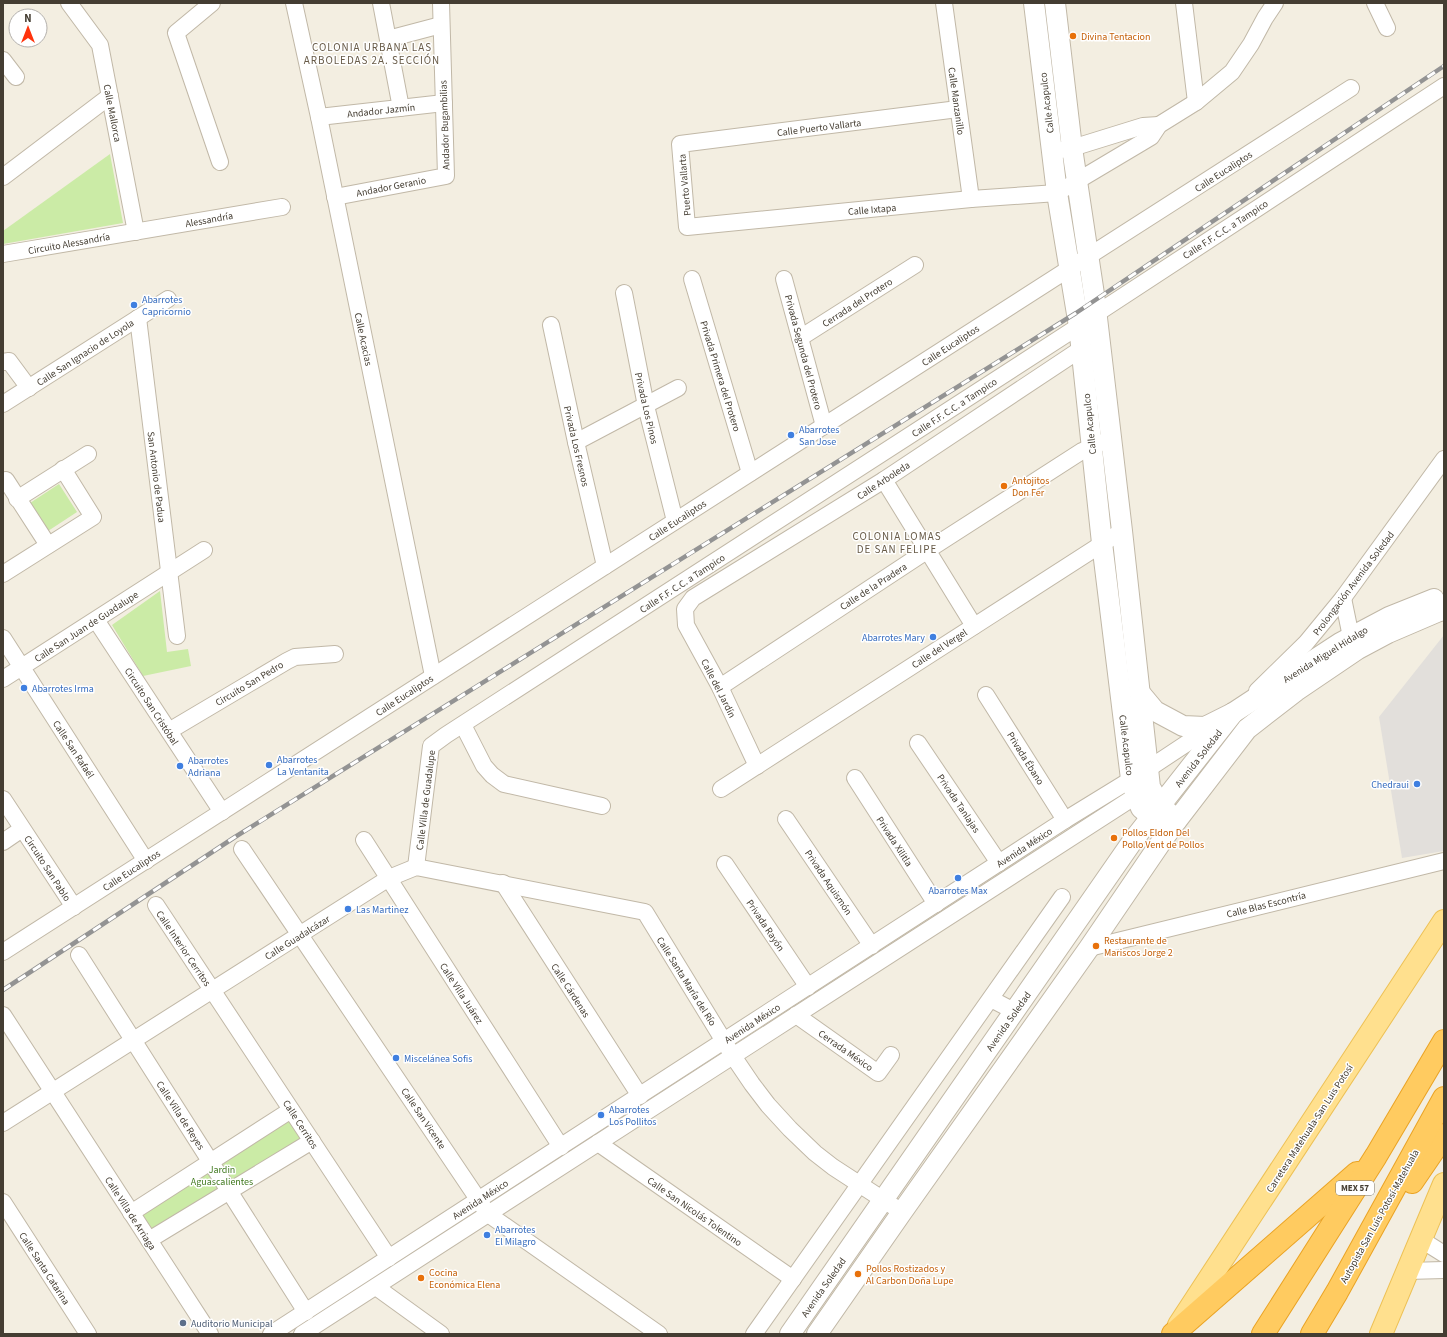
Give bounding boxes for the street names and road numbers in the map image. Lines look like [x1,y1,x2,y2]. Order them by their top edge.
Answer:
street label: Calle Manzanillo [944,66,968,136]
street label: Calle Acapulco [1036,72,1058,134]
street label: Andador Bugambilias [436,80,454,170]
street label: Calle Mallorca [100,83,124,143]
street label: Andador Jazmín [346,100,416,122]
street label: Calle Puerto Vallarta [776,116,862,140]
street label: Calle Eucaliptos [1192,148,1255,196]
street label: Puerto Vallarta [675,153,695,216]
street label: Andador Geranio [355,173,427,201]
street label: Calle F.F. C.C. a Tampico [1180,197,1271,263]
street label: Calle Ixtapa [847,201,897,219]
street label: Alessandría [184,209,234,231]
street label: Circuito Alessandría [27,230,111,258]
street label: Cerrada del Protero [820,275,895,331]
street label: Privada Segunda del Protero [781,293,825,411]
street label: Calle Acacias [351,311,375,367]
street label: Calle San Ignacio de Loyola [34,316,137,390]
street label: Privada Primera del Protero [697,319,744,433]
street label: Calle Eucaliptos [919,322,982,370]
street label: Privada Los Pinos [631,371,661,445]
street label: Calle F.F. C.C. a Tampico [909,375,1000,441]
street label: Calle Acapulco [1080,393,1100,455]
street label: Privada Los Fresnos [560,405,592,488]
street label: San Antonio de Padua [143,431,169,523]
street label: Calle Arboleda [854,458,913,503]
street label: Calle Eucaliptos [646,497,709,545]
street label: Prolongación Avenida Soledad [1310,528,1398,639]
street label: Calle F.F. C.C. a Tampico [637,551,728,617]
street label: Calle de la Pradera [837,560,910,614]
street label: Calle San Juan de Guadalupe [32,588,141,666]
street label: Avenida Miguel Hidalgo [1280,623,1371,687]
street label: Calle del Vergel [909,625,970,672]
street label: Calle del Jardín [697,657,739,720]
street label: Circuito San Pedro [213,658,286,710]
street label: Circuito San Cristóbal [121,665,182,748]
street label: Calle Eucaliptos [373,672,436,720]
street label: Calle Acapulco [1115,714,1137,776]
street label: Calle San Rafaél [49,718,97,782]
street label: Avenida Soledad [1172,727,1226,790]
street label: Privada Ébano [1003,729,1047,788]
street label: Calle Villa de Guadalupe [413,749,439,851]
street label: Privada Tanlajas [933,771,983,836]
street label: Privada Xilitla [873,814,916,869]
street label: Avenida México [994,824,1055,871]
street label: Circuito San Pablo [21,833,74,904]
street label: Calle Eucaliptos [100,847,163,895]
street label: Privada Aquismón [801,847,855,918]
street label: Calle Blas Escontría [1225,888,1307,922]
street label: Privada Rayón [743,897,788,954]
street label: Calle Interior Cerritos [153,908,214,989]
street label: Calle Guadalcázar [262,912,333,964]
street label: Calle Santa María del Río [653,934,719,1029]
street label: Calle Villa Juárez [436,960,486,1027]
street label: Calle Cárdenas [547,961,593,1020]
street label: Avenida Soledad [983,989,1035,1054]
street label: Avenida México [722,1000,783,1047]
street label: Cerrada México [815,1027,876,1075]
street label: Carretera Matehuala-San Luis Potosí [1263,1061,1357,1195]
street label: Calle Villa de Reyes [153,1078,208,1153]
street label: Calle San Vicente [397,1085,449,1152]
street label: Calle Cerritos [279,1097,321,1152]
street label: Autopista San Luis Potosí-Matehuala [1337,1147,1423,1286]
street label: Calle Villa de Arriaga [101,1174,159,1253]
street label: Calle San Nicolás Tolentino [644,1174,745,1250]
street label: Avenida México [450,1176,511,1223]
road number: MEX 57 [1336,1181,1374,1195]
street label: Calle Santa Catarina [15,1229,73,1308]
street label: Avenida Soledad [798,1255,850,1320]

